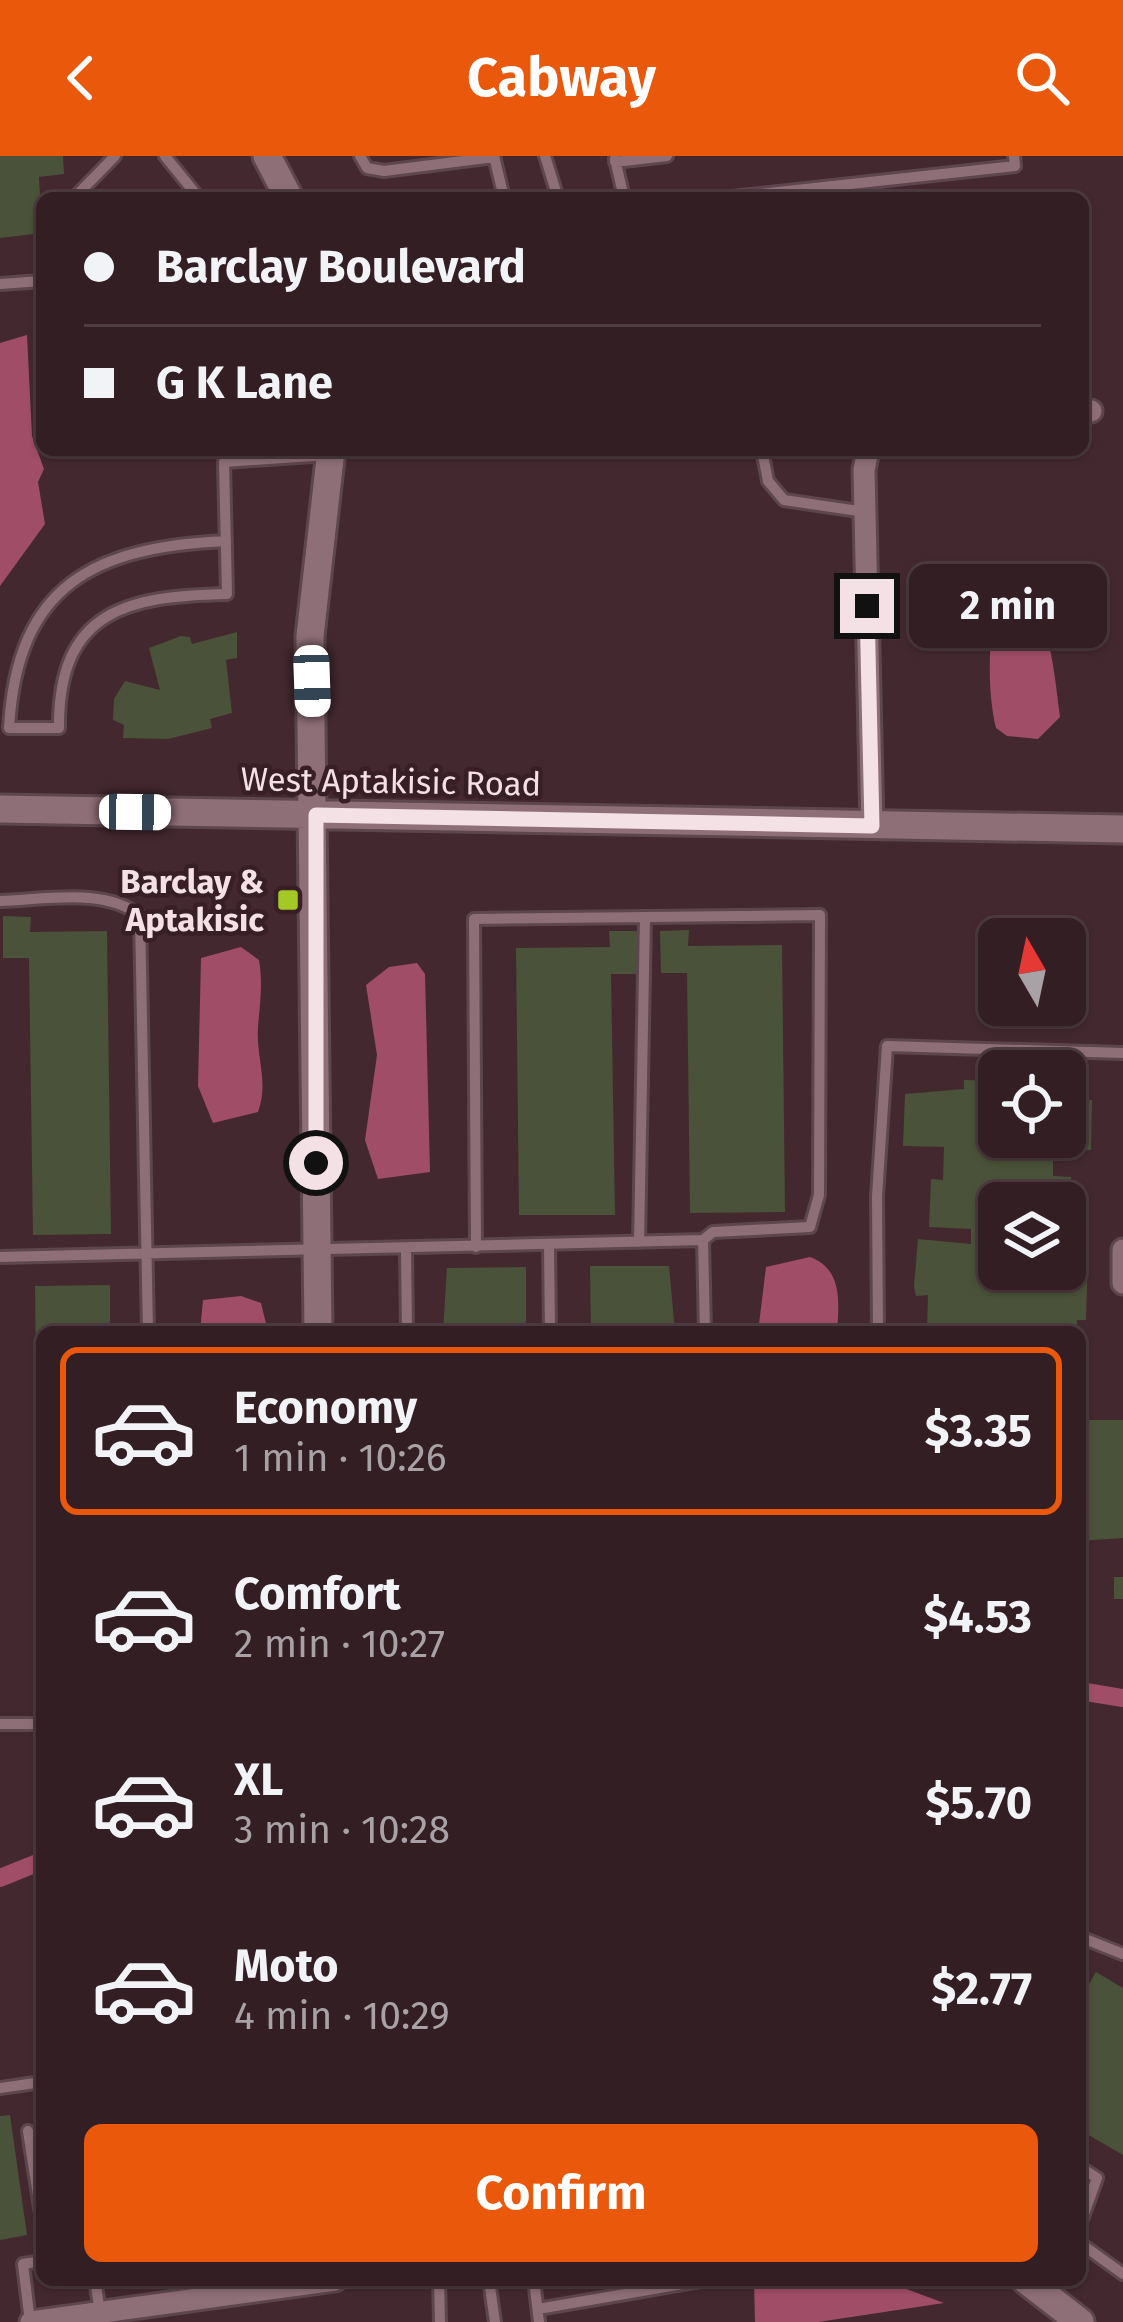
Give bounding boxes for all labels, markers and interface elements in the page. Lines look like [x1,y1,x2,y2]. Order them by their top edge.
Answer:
icon: back [48,45,114,111]
icon: search [1009,45,1075,111]
text: Cabway [467,46,656,110]
text: Barclay Boulevard [156,240,526,294]
text: G K Lane [156,356,333,410]
callout: 2 min [909,564,1107,648]
route end [840,579,894,633]
text: 2 min [960,583,1056,629]
car [293,644,331,718]
street label: West Aptakisic Road [240,759,542,805]
car [99,793,171,831]
place label: Barclay & Aptakisic [120,862,264,940]
marker: Barclay & Aptakisic [275,887,301,913]
north arrow [978,918,1086,1026]
map controls [978,918,1086,1290]
button: locate [978,1050,1086,1158]
route start [289,1136,343,1190]
button: layers [978,1182,1086,1290]
icon: car [90,1377,198,1485]
text: Economy [234,1381,417,1435]
text: $3.35 [925,1404,1032,1458]
text: 1 min · 10:26 [234,1435,447,1481]
icon: car [90,1563,198,1671]
text: Comfort [234,1567,401,1621]
text: $4.53 [924,1590,1032,1644]
text: 2 min · 10:27 [234,1621,445,1667]
icon: car [90,1749,198,1857]
text: XL [234,1753,283,1807]
text: $5.70 [925,1776,1032,1830]
text: 3 min · 10:28 [234,1807,450,1853]
icon: car [90,1935,198,2043]
text: Moto [234,1939,339,1993]
text: $2.77 [932,1962,1032,2016]
text: 4 min · 10:29 [234,1993,450,2039]
button: Confirm [84,2124,1038,2262]

